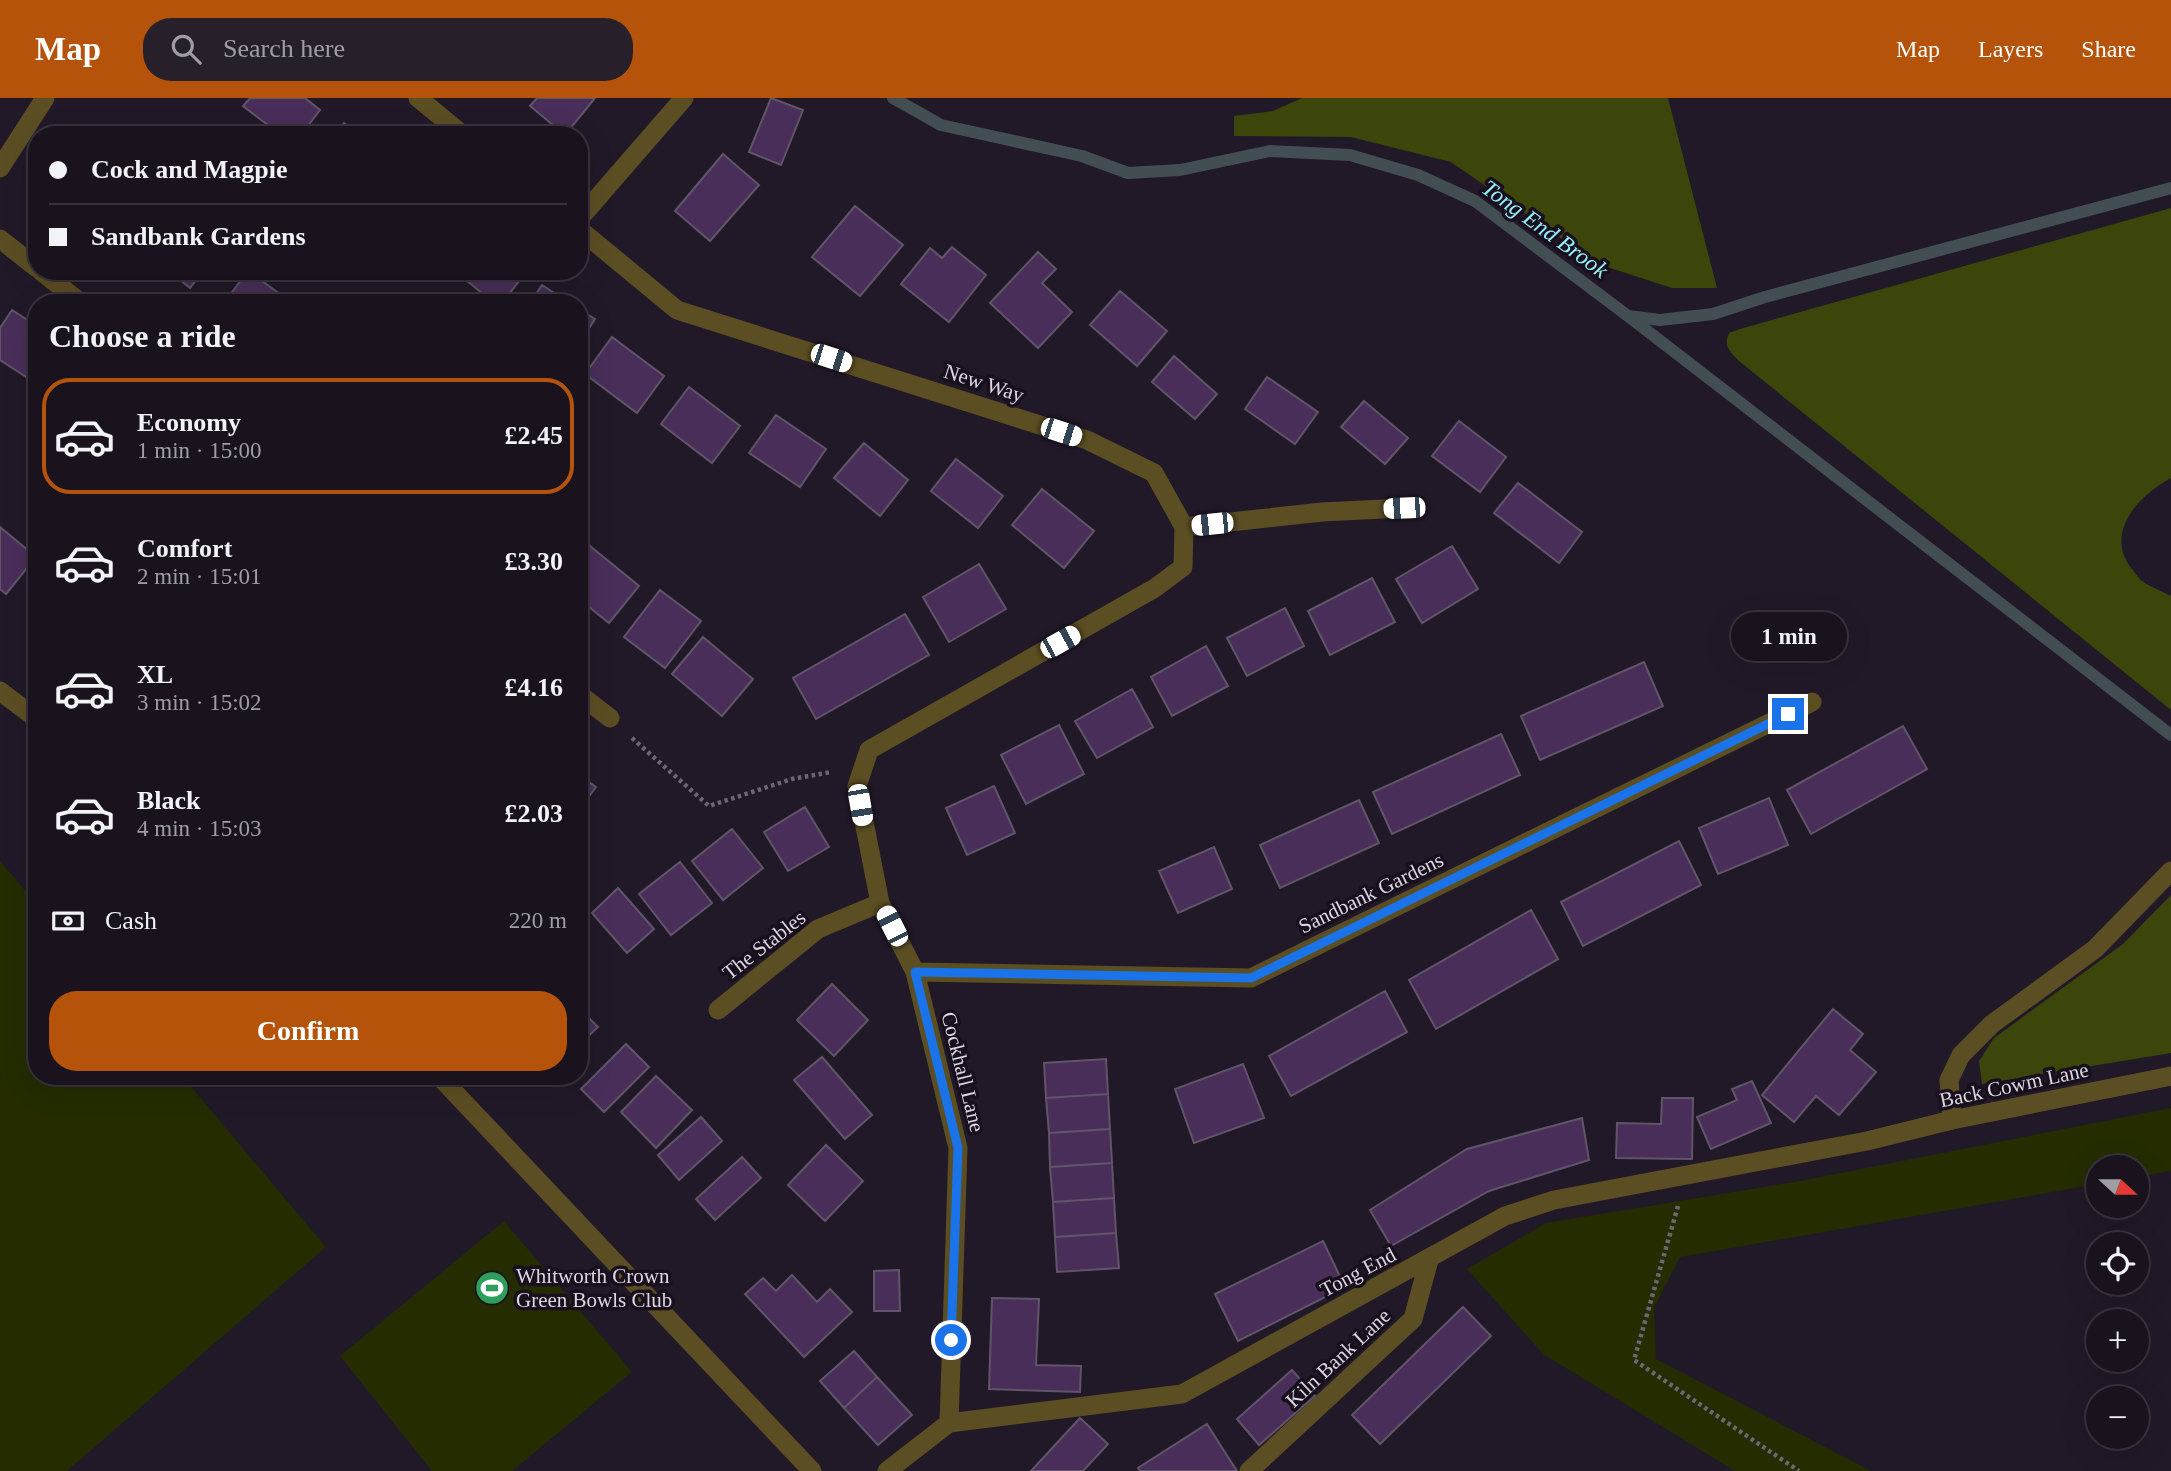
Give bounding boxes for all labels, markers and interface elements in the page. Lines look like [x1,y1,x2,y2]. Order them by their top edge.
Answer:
search box [143,18,633,81]
icon: search [167,30,205,68]
text: Map [35,31,101,67]
text: Search here [223,34,345,63]
text: Map [1896,36,1940,62]
text: Layers [1978,36,2043,62]
text: Share [2081,36,2136,62]
text: Cock and Magpie [91,155,287,184]
water label: Tong End Brook [1477,175,1613,283]
text: Sandbank Gardens [91,222,306,251]
text: Choose a ride [49,318,236,354]
car [808,342,855,374]
street label: New Way [941,359,1027,407]
icon: car [53,405,116,468]
text: Economy [137,408,241,437]
car [1038,416,1085,448]
text: £2.45 [505,421,563,450]
text: 1 min · 15:00 [137,438,262,463]
car [1383,497,1426,519]
car [1191,511,1234,537]
icon: car [53,531,116,594]
text: Comfort [137,534,232,563]
text: £3.30 [505,547,563,576]
text: 2 min · 15:01 [137,564,262,589]
callout: 1 min [1730,612,1846,662]
car [1037,623,1084,661]
text: 1 min [1761,624,1817,649]
icon: car [53,657,116,720]
text: XL [137,660,173,689]
text: £4.16 [505,673,563,702]
text: 3 min · 15:02 [137,690,262,715]
route end [1772,698,1804,730]
car [847,782,874,828]
icon: car [53,783,116,846]
text: Black [137,786,201,815]
text: £2.03 [505,799,563,828]
text: 4 min · 15:03 [137,816,262,841]
street label: Sandbank Gardens [1295,848,1447,938]
icon: cash [49,902,87,940]
car [874,903,911,949]
street label: The Stables [718,905,810,985]
text: Cash [105,906,157,935]
text: 220 m [509,908,567,933]
button: Confirm [49,991,567,1071]
street label: Cockhall Lane [936,1009,990,1135]
street label: Back Cowm Lane [1937,1057,2091,1113]
north arrow [2086,1155,2149,1218]
map controls [2086,1155,2149,1449]
button: locate [2086,1232,2149,1295]
street label: Tong End [1316,1242,1400,1302]
place label: Whitworth Crown Green Bowls Club [516,1264,672,1312]
sports icon: Whitworth Crown Green Bowls Club [473,1269,511,1307]
street label: Kiln Bank Lane [1281,1303,1395,1413]
button: + [2086,1309,2149,1372]
route start [935,1324,967,1356]
button: − [2086,1386,2149,1449]

